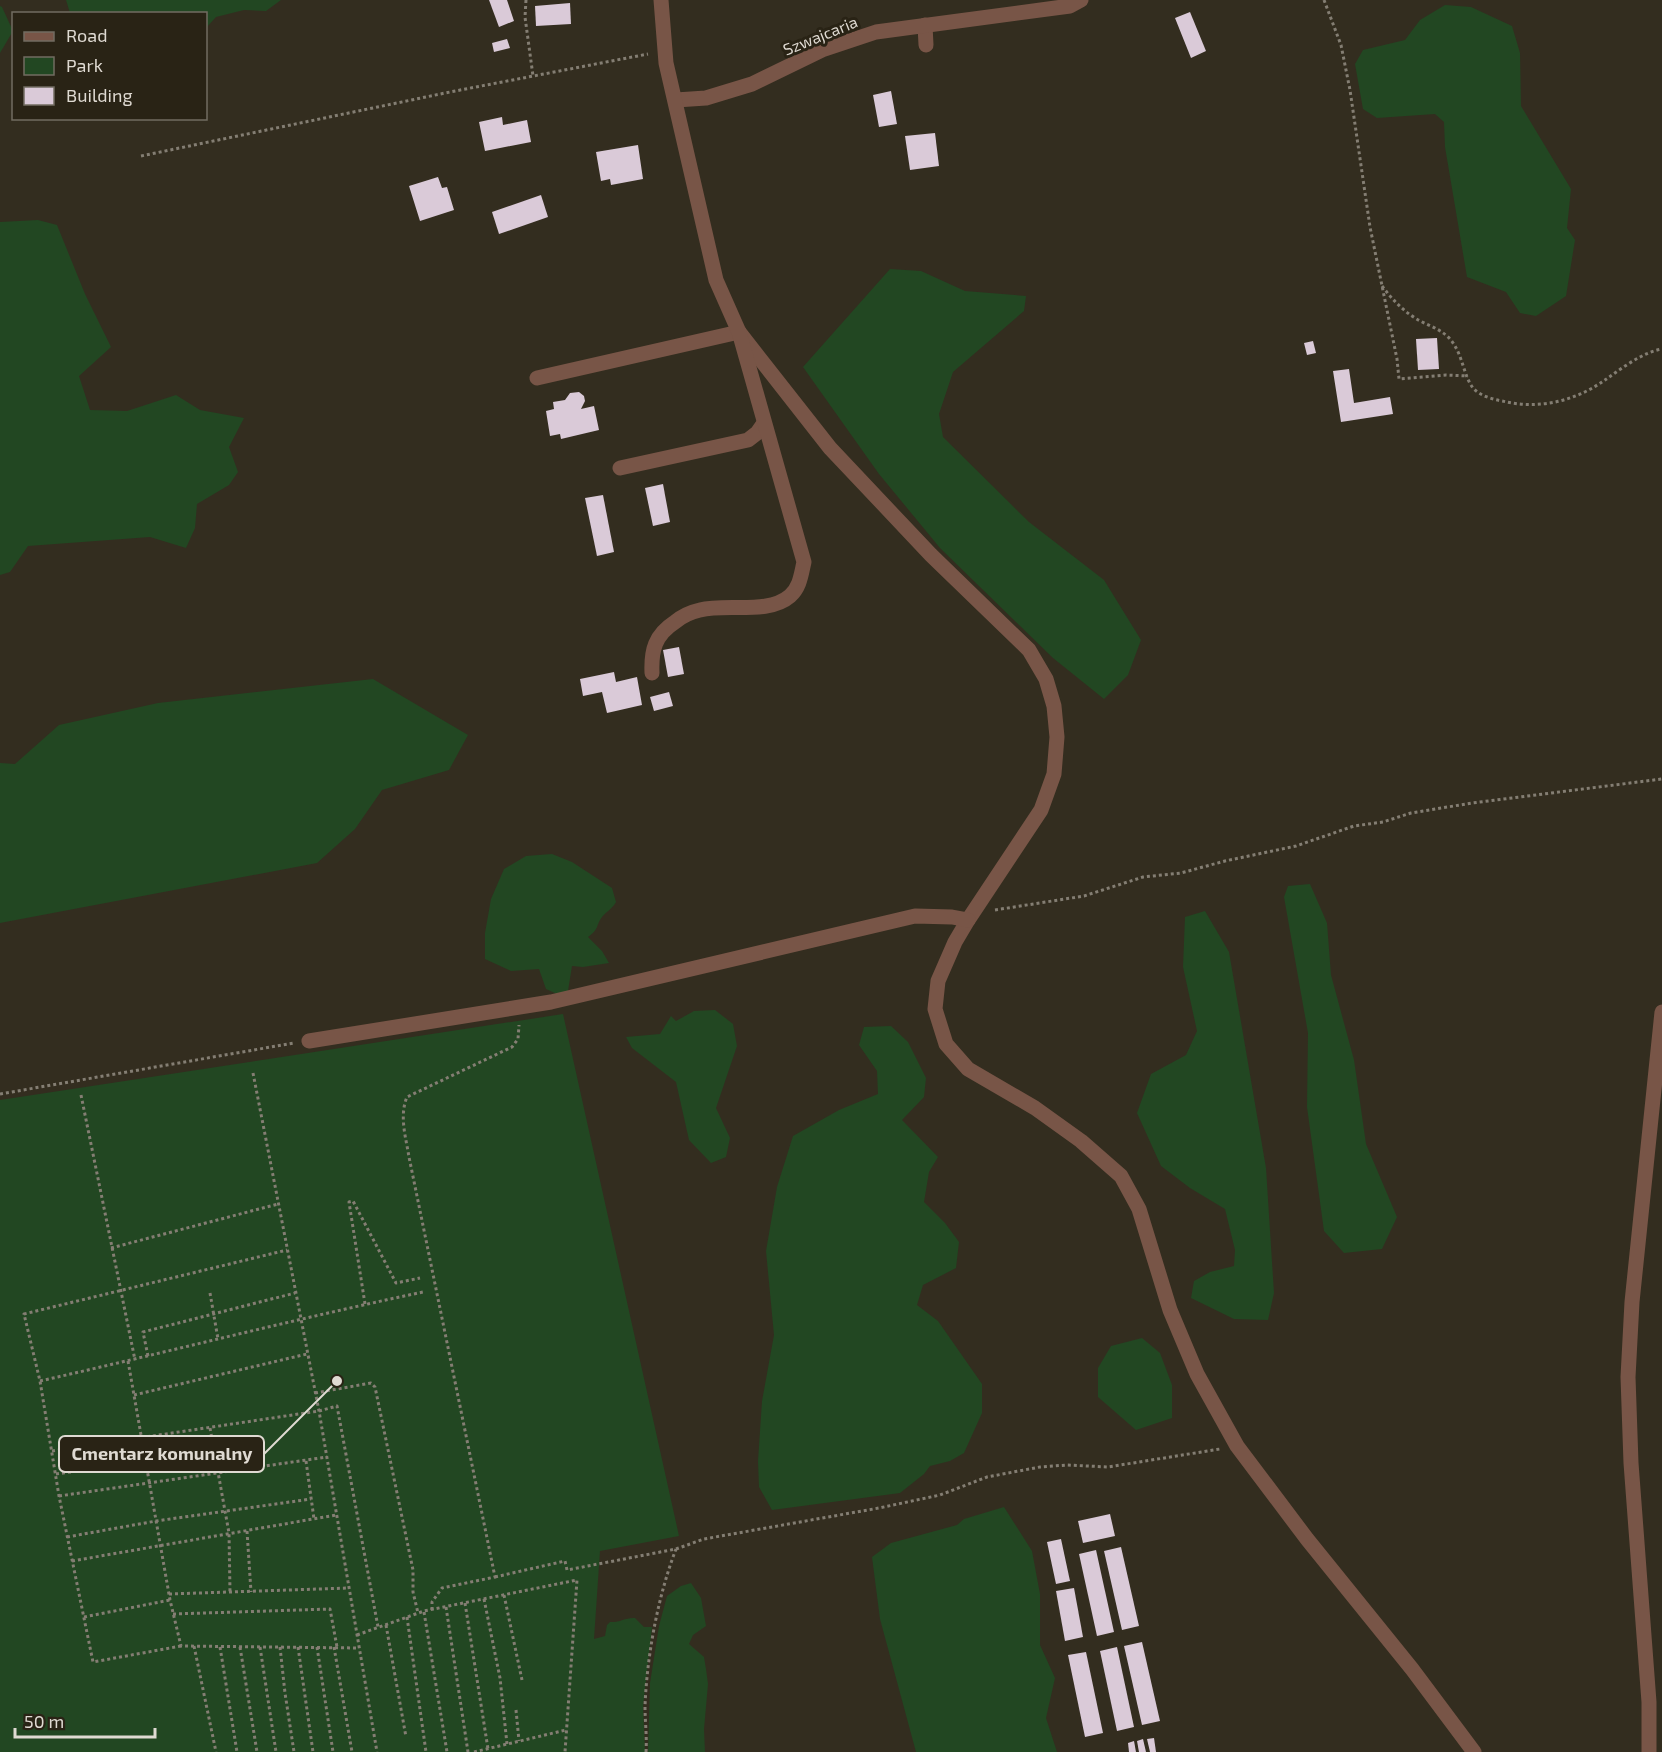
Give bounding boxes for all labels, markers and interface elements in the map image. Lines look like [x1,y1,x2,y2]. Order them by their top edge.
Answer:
street label: Szwajcaria [780,11,860,60]
legend [12,12,207,120]
text: Road [66,24,107,46]
text: Park [66,54,103,76]
text: Building [66,84,133,106]
callout: Cmentarz komunalny [59,1436,264,1472]
text: Cmentarz komunalny [72,1442,253,1464]
scale bar [15,1701,154,1739]
text: 50 m [24,1710,64,1732]

